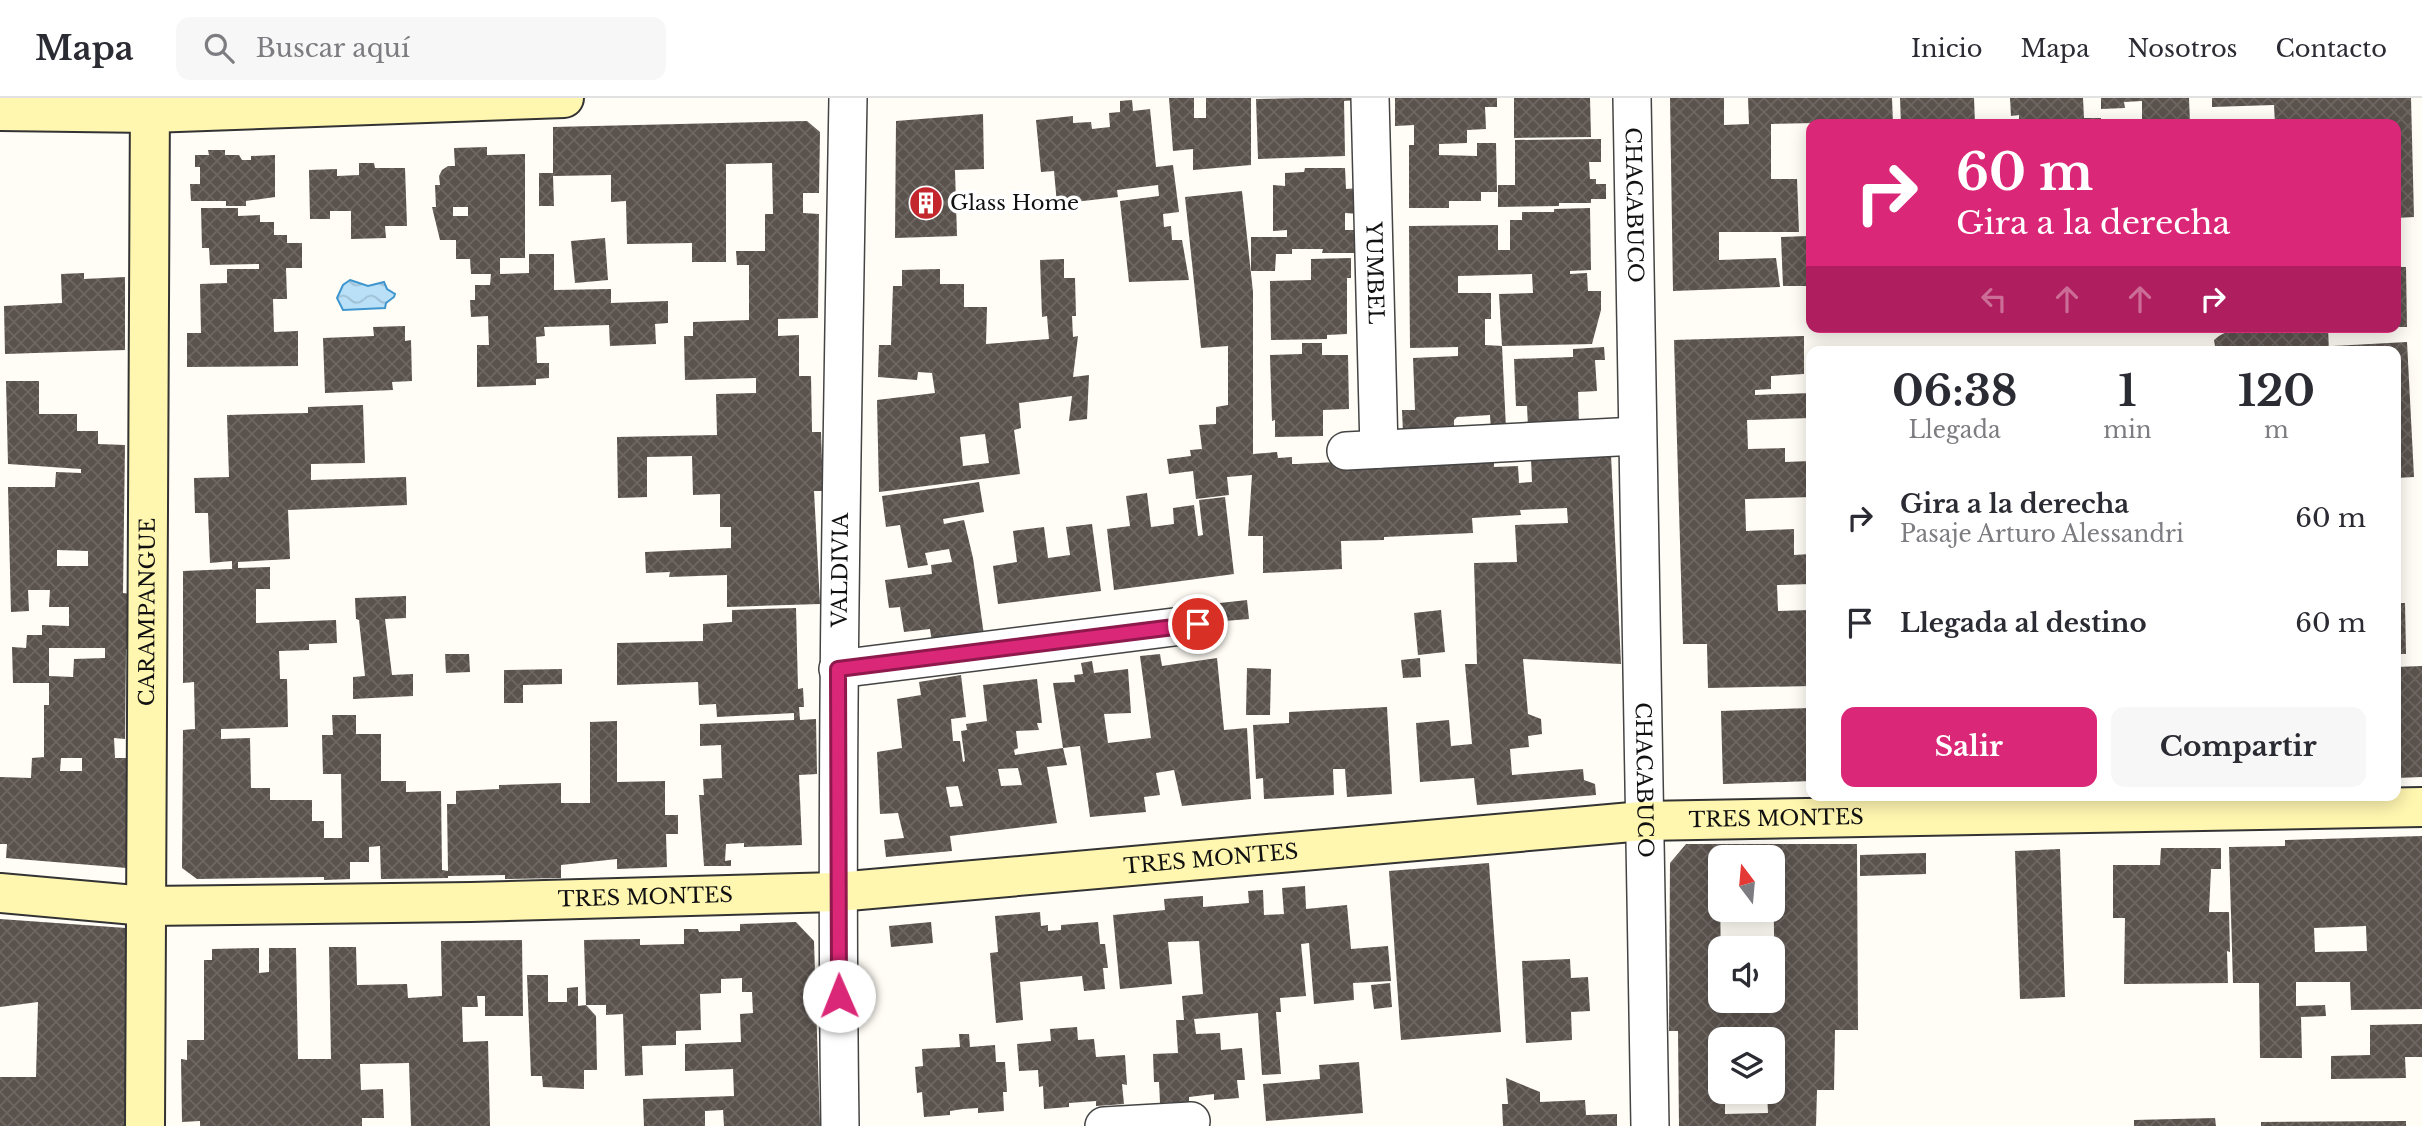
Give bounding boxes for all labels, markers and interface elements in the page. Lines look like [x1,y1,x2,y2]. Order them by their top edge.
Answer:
search box [176,17,666,80]
text: Mapa [35,28,134,69]
icon: search [200,29,238,67]
text: Buscar aquí [256,32,410,64]
text: Inicio [1911,34,1982,63]
text: Mapa [2020,34,2089,63]
text: Nosotros [2127,34,2238,63]
text: Contacto [2276,34,2387,63]
street label: CHACABUCO [1620,127,1648,283]
text: 60 m [1956,142,2093,203]
icon: right [1841,147,1932,238]
building icon: Glass Home [907,184,945,222]
place label: Glass Home [950,190,1079,216]
text: Gira a la derecha [1956,203,2230,243]
street label: YUMBEL [1360,220,1389,325]
icon: left [1975,280,2013,318]
icon: ahead [2048,280,2086,318]
icon: ahead [2121,280,2159,318]
icon: right [2194,280,2232,318]
text: 06:38 [1892,365,2017,417]
text: 1 [2118,365,2137,417]
text: 120 [2238,365,2315,417]
text: Llegada [1909,416,2001,444]
text: min [2103,416,2152,444]
text: m [2264,416,2289,444]
text: Gira a la derecha [1900,488,2129,520]
icon: right [1841,499,1879,537]
text: 60 m [2295,502,2366,534]
street label: VALDIVIA [827,512,854,629]
street label: CARAMPANGUE [134,518,161,706]
text: Pasaje Arturo Alessandri [1900,520,2184,548]
pin [1168,594,1228,654]
icon: arrive [1841,604,1879,642]
icon: arrive [1179,605,1217,643]
text: Llegada al destino [1900,607,2147,639]
text: 60 m [2295,607,2366,639]
street label: CHACABUCO [1630,702,1658,858]
button: Salir [1841,707,2097,787]
button: Compartir [2111,707,2366,787]
street label: TRES MONTES [1688,804,1864,833]
street label: TRES MONTES [1122,838,1299,880]
north arrow [1708,845,1785,922]
map controls [1708,845,1785,1104]
street label: TRES MONTES [557,882,733,913]
button: sound [1708,936,1785,1013]
position arrow [802,959,876,1033]
button: layers [1708,1027,1785,1104]

